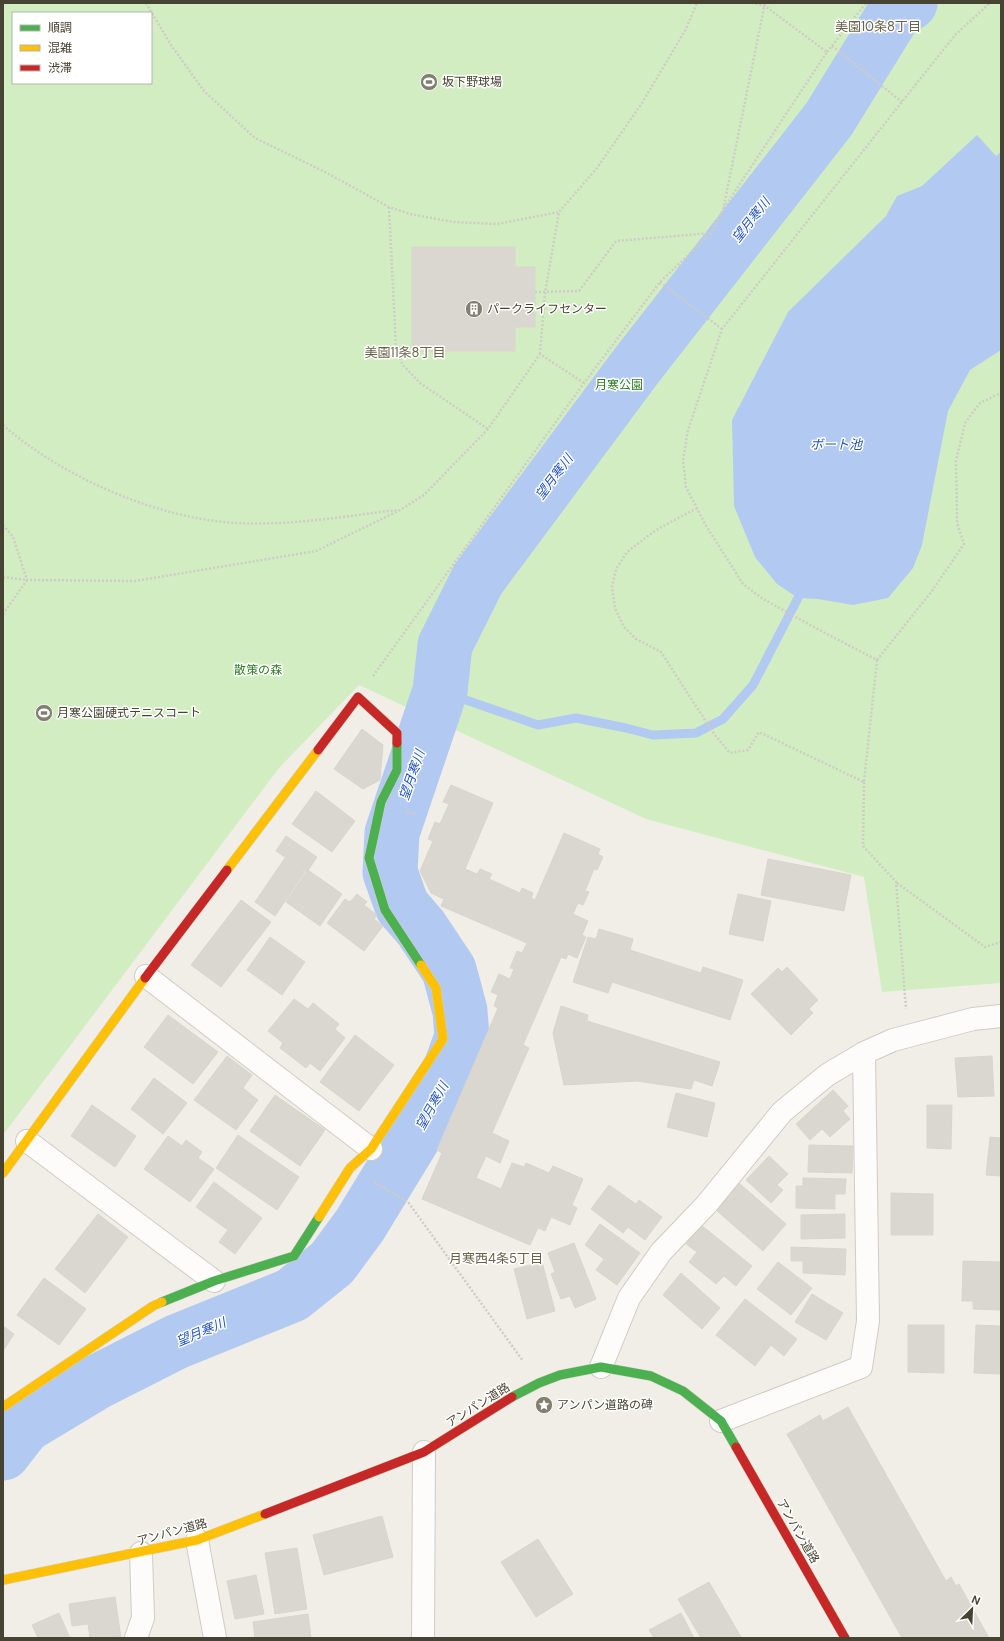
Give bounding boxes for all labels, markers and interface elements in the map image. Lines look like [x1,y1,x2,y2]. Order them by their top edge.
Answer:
legend [12,12,152,84]
district label: 美園10条8丁目 [835,18,921,35]
text: 順調 [48,20,72,36]
text: 混雑 [48,40,72,56]
text: 渋滞 [48,60,72,76]
sports icon: 坂下野球場 [419,72,439,92]
place label: 坂下野球場 [442,74,502,90]
water label: 望月寒川 [728,193,775,246]
building icon: パークライフセンター [464,299,484,319]
place label: パークライフセンター [487,301,607,317]
district label: 美園11条8丁目 [364,344,446,361]
park label: 月寒公園 [595,377,643,393]
water label: ボート池 [810,436,864,453]
water label: 望月寒川 [532,450,578,503]
park label: 散策の森 [234,662,282,678]
sports icon: 月寒公園硬式テニスコート [34,703,54,723]
place label: 月寒公園硬式テニスコート [57,705,201,721]
water label: 望月寒川 [395,746,429,802]
water label: 望月寒川 [412,1077,453,1133]
district label: 月寒西4条5丁目 [449,1250,543,1267]
water label: 望月寒川 [174,1313,230,1350]
street label: アンパン道路 [443,1379,513,1431]
place icon: アンパン道路の碑 [534,1395,554,1415]
place label: アンパン道路の碑 [557,1397,653,1413]
street label: アンパン道路 [773,1496,823,1566]
street label: アンパン道路 [135,1515,209,1549]
north arrow [952,1589,992,1629]
text: N [970,1592,983,1608]

